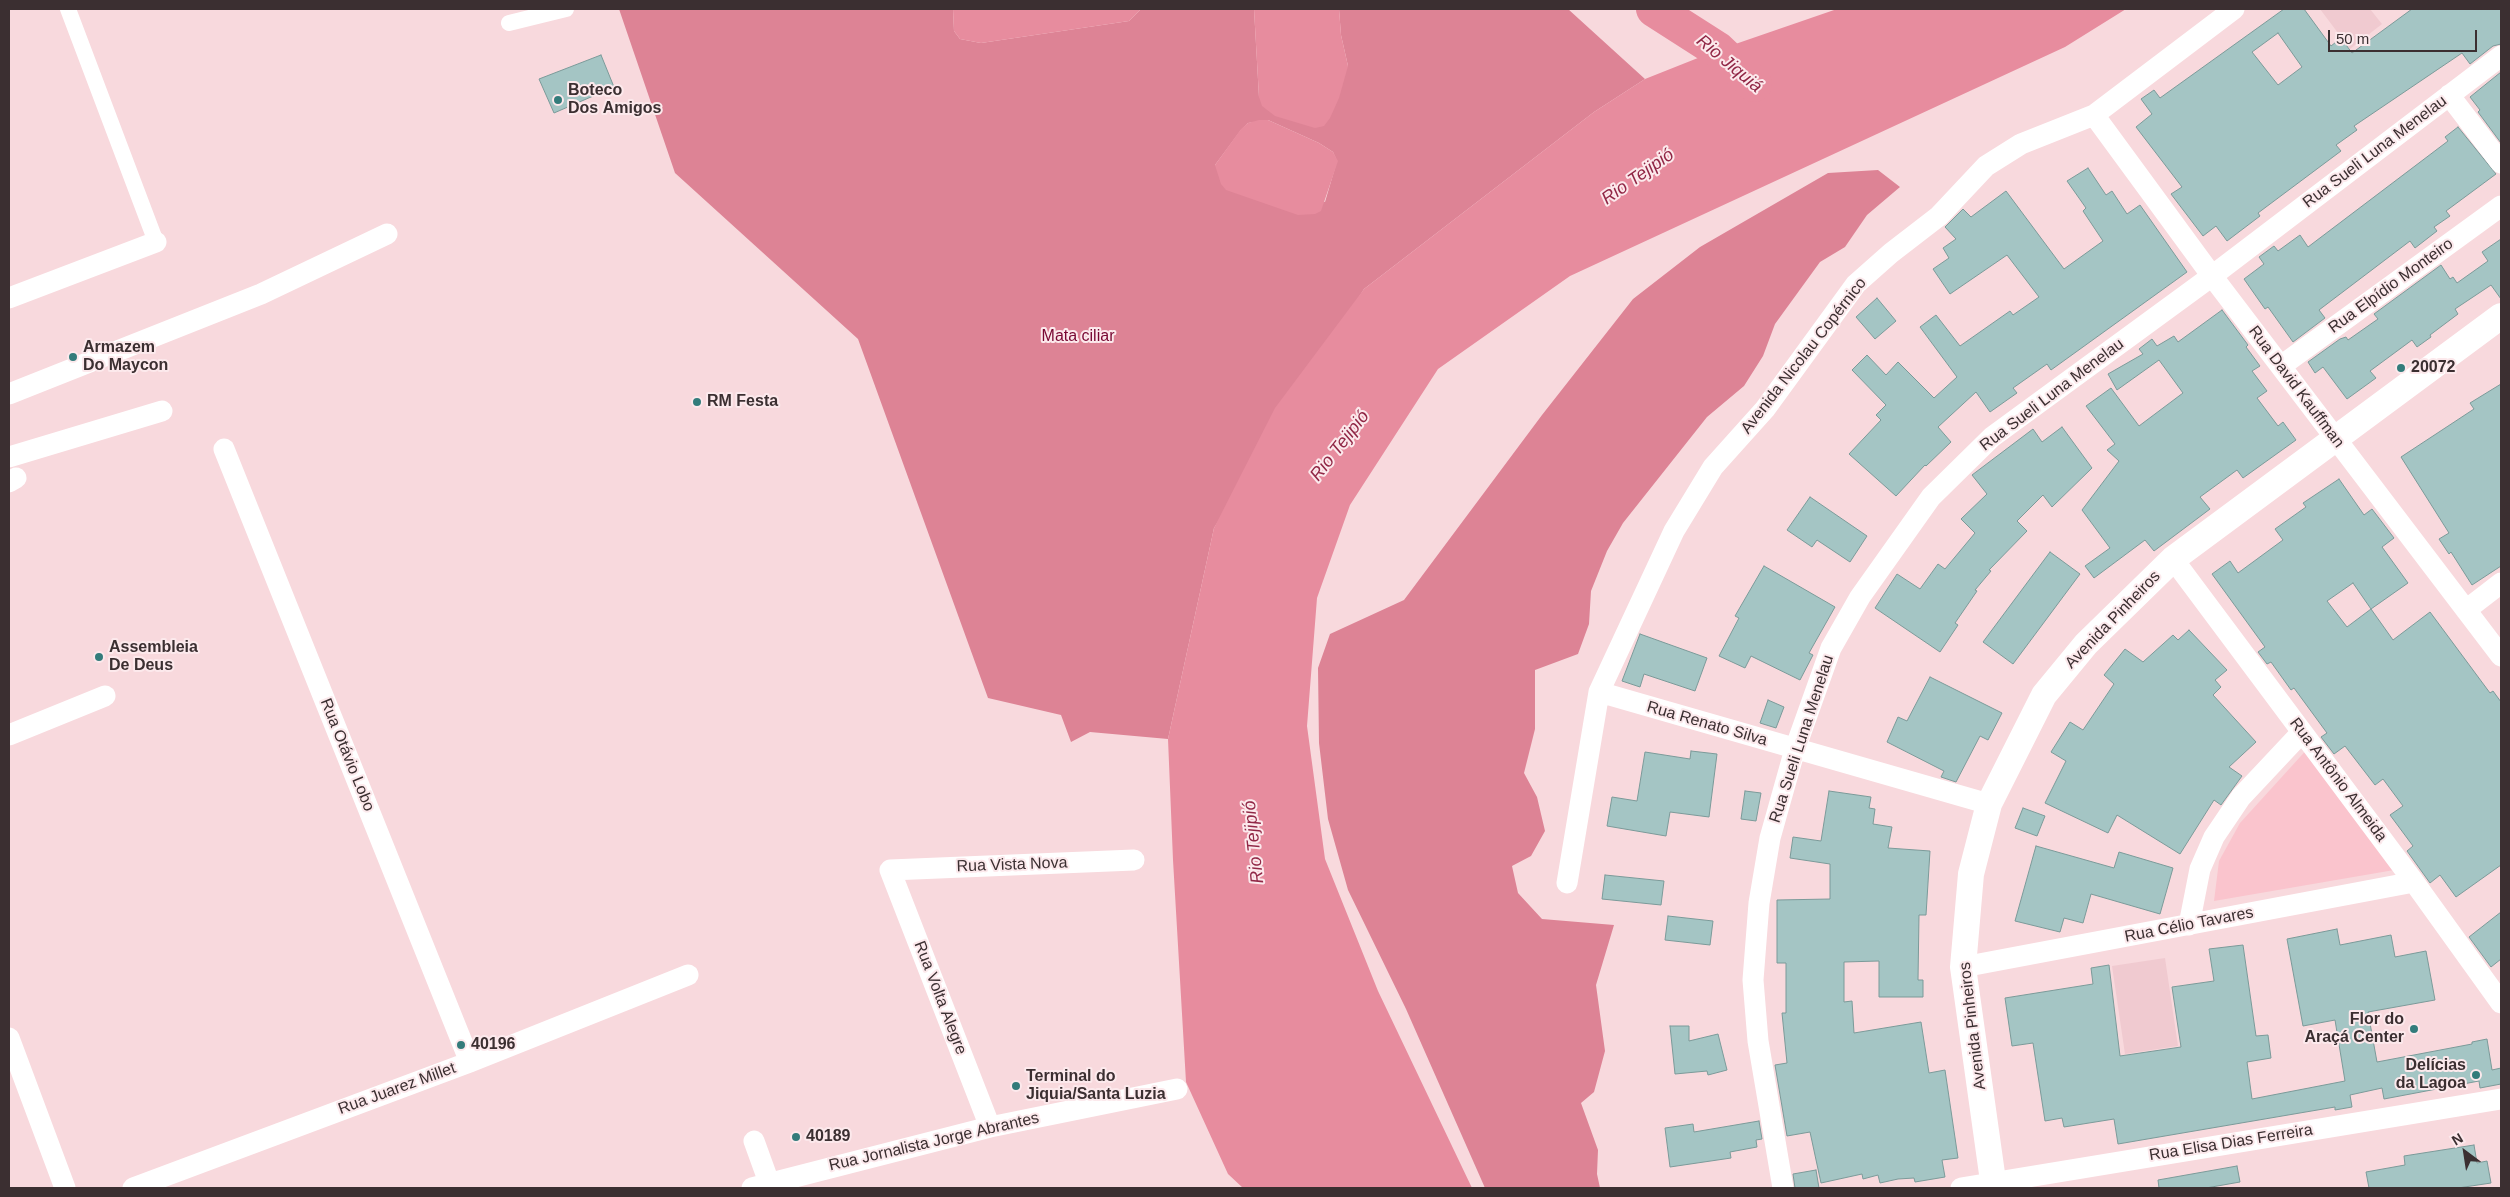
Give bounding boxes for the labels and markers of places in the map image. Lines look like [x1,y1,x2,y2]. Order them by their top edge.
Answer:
place label: Boteco Dos Amigos [568,81,661,119]
marker: Boteco Dos Amigos [552,94,564,106]
place label: Armazem Do Maycon [83,338,168,376]
marker: Armazem Do Maycon [67,351,79,363]
place label: 20072 [2411,358,2455,378]
marker: 20072 [2395,362,2407,374]
place label: RM Festa [707,392,778,412]
marker: RM Festa [691,396,703,408]
place label: Assembleia De Deus [109,638,198,676]
marker: Assembleia De Deus [93,651,105,663]
place label: Flor do Araçá Center [2304,1010,2404,1048]
marker: Flor do Araçá Center [2408,1023,2420,1035]
place label: 40196 [471,1035,515,1055]
marker: 40196 [455,1039,467,1051]
place label: Delícias da Lagoa [2396,1056,2466,1094]
place label: Terminal do Jiquia/Santa Luzia [1026,1067,1166,1105]
marker: Delícias da Lagoa [2470,1069,2482,1081]
marker: Terminal do Jiquia/Santa Luzia [1010,1080,1022,1092]
place label: 40189 [806,1127,850,1147]
marker: 40189 [790,1131,802,1143]

